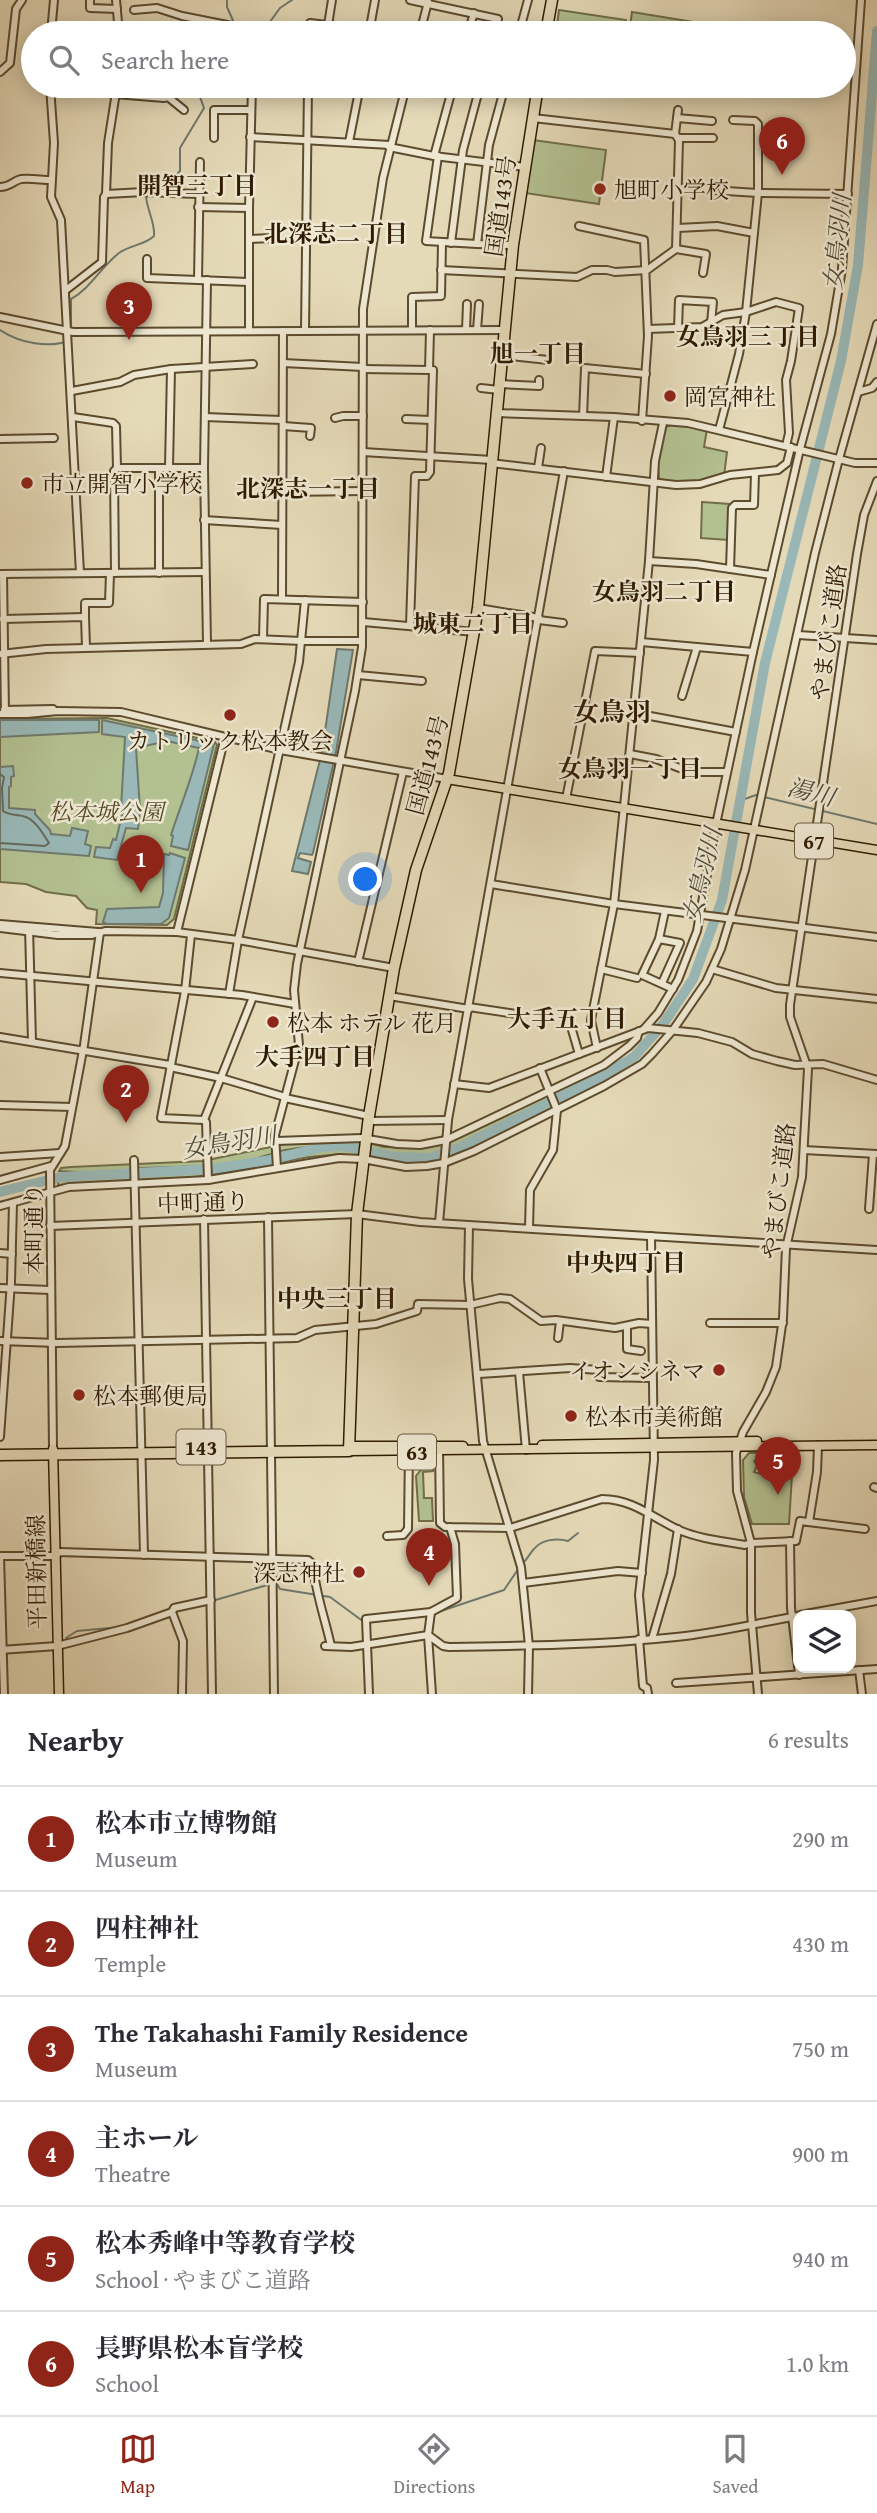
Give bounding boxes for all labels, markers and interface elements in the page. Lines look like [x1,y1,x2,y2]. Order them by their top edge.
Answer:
search box [21,21,856,98]
text: Search here [101,40,229,79]
icon: search [45,41,83,79]
pin: 6 [759,117,805,175]
street label: 国道143号 [477,153,523,259]
district label: 開智三丁目 [137,168,257,203]
place label: 旭町小学校 [614,173,729,206]
marker: 旭町小学校 [592,181,608,197]
water label: 女鳥羽川 [815,189,860,292]
district label: 北深志二丁目 [264,216,408,251]
pin: 3 [106,282,152,340]
district label: 女鳥羽三丁目 [676,319,820,354]
district label: 旭一丁目 [490,336,586,371]
place label: 岡宮神社 [684,380,776,413]
marker: 岡宮神社 [662,388,678,404]
place label: 市立開智小学校 [41,467,202,500]
district label: 北深志一丁目 [236,471,380,506]
marker: 市立開智小学校 [19,475,35,491]
street label: やまびこ道路 [802,561,854,703]
district label: 女鳥羽二丁目 [592,574,736,609]
district label: 城東二丁目 [413,606,533,641]
district label: 女鳥羽 [573,692,651,731]
marker: カトリック松本教会 [222,707,238,723]
street label: 国道143号 [398,711,456,819]
place label: カトリック松本教会 [127,724,333,757]
district label: 女鳥羽一丁目 [558,751,702,786]
water label: 湯川 [783,769,841,816]
park label: 松本城公園 [49,795,168,828]
water label: 女鳥羽川 [673,821,731,926]
road number: 67 [795,824,833,858]
pin: 1 [118,835,164,893]
your location [348,862,382,896]
district label: 大手五丁目 [507,1001,627,1036]
place label: 松本 ホテル 花月 [287,1006,457,1039]
marker: 松本 ホテル 花月 [265,1014,281,1030]
district label: 大手四丁目 [255,1039,375,1074]
pin: 2 [103,1065,149,1123]
water label: 女鳥羽川 [179,1117,282,1167]
street label: やまびこ道路 [753,1121,803,1261]
street label: 本町通り [17,1183,50,1275]
street label: 中町通り [156,1184,250,1220]
district label: 中央四丁目 [566,1245,686,1280]
district label: 中央三丁目 [277,1281,397,1316]
place label: イオンシネマ [569,1354,705,1387]
marker: イオンシネマ [711,1362,727,1378]
place label: 松本郵便局 [93,1379,208,1412]
marker: 松本郵便局 [71,1387,87,1403]
place label: 松本市美術館 [585,1400,723,1433]
marker: 松本市美術館 [563,1408,579,1424]
road number: 143 [176,1430,226,1464]
road number: 63 [398,1434,436,1470]
pin: 5 [755,1437,801,1495]
street label: 平田新橋線 [18,1514,54,1630]
pin: 4 [406,1528,452,1586]
place label: 深志神社 [253,1556,345,1589]
marker: 深志神社 [351,1564,367,1580]
map controls [793,1610,856,1673]
button: layers [793,1610,856,1673]
text: Nearby [28,1718,124,1762]
text: 6 results [768,1723,849,1756]
text: 松本市立博物館 [95,1803,277,1842]
text: 1 [45,1822,57,1855]
text: 290 m [792,1822,849,1855]
text: Museum [95,1842,177,1875]
text: 四柱神社 [95,1908,199,1947]
text: 2 [45,1927,57,1960]
text: 430 m [792,1927,849,1960]
text: Temple [95,1947,166,1980]
text: The Takahashi Family Residence [95,2013,468,2052]
text: 3 [45,2032,57,2065]
text: 750 m [792,2032,849,2065]
text: Museum [95,2052,177,2085]
text: 主ホール [95,2118,198,2157]
text: 4 [45,2137,57,2170]
text: 900 m [792,2137,849,2170]
text: Theatre [95,2157,171,2190]
text: 松本秀峰中等教育学校 [95,2223,355,2262]
text: 5 [45,2242,57,2275]
text: 940 m [792,2242,849,2275]
text: School · やまびこ道路 [95,2263,311,2296]
text: 長野県松本盲学校 [95,2328,303,2367]
text: 6 [45,2347,57,2380]
text: 1.0 km [786,2347,849,2380]
text: School [95,2367,159,2400]
tab: Map [119,2430,157,2500]
tab: Directions [394,2430,475,2500]
tab: Saved [712,2430,758,2500]

